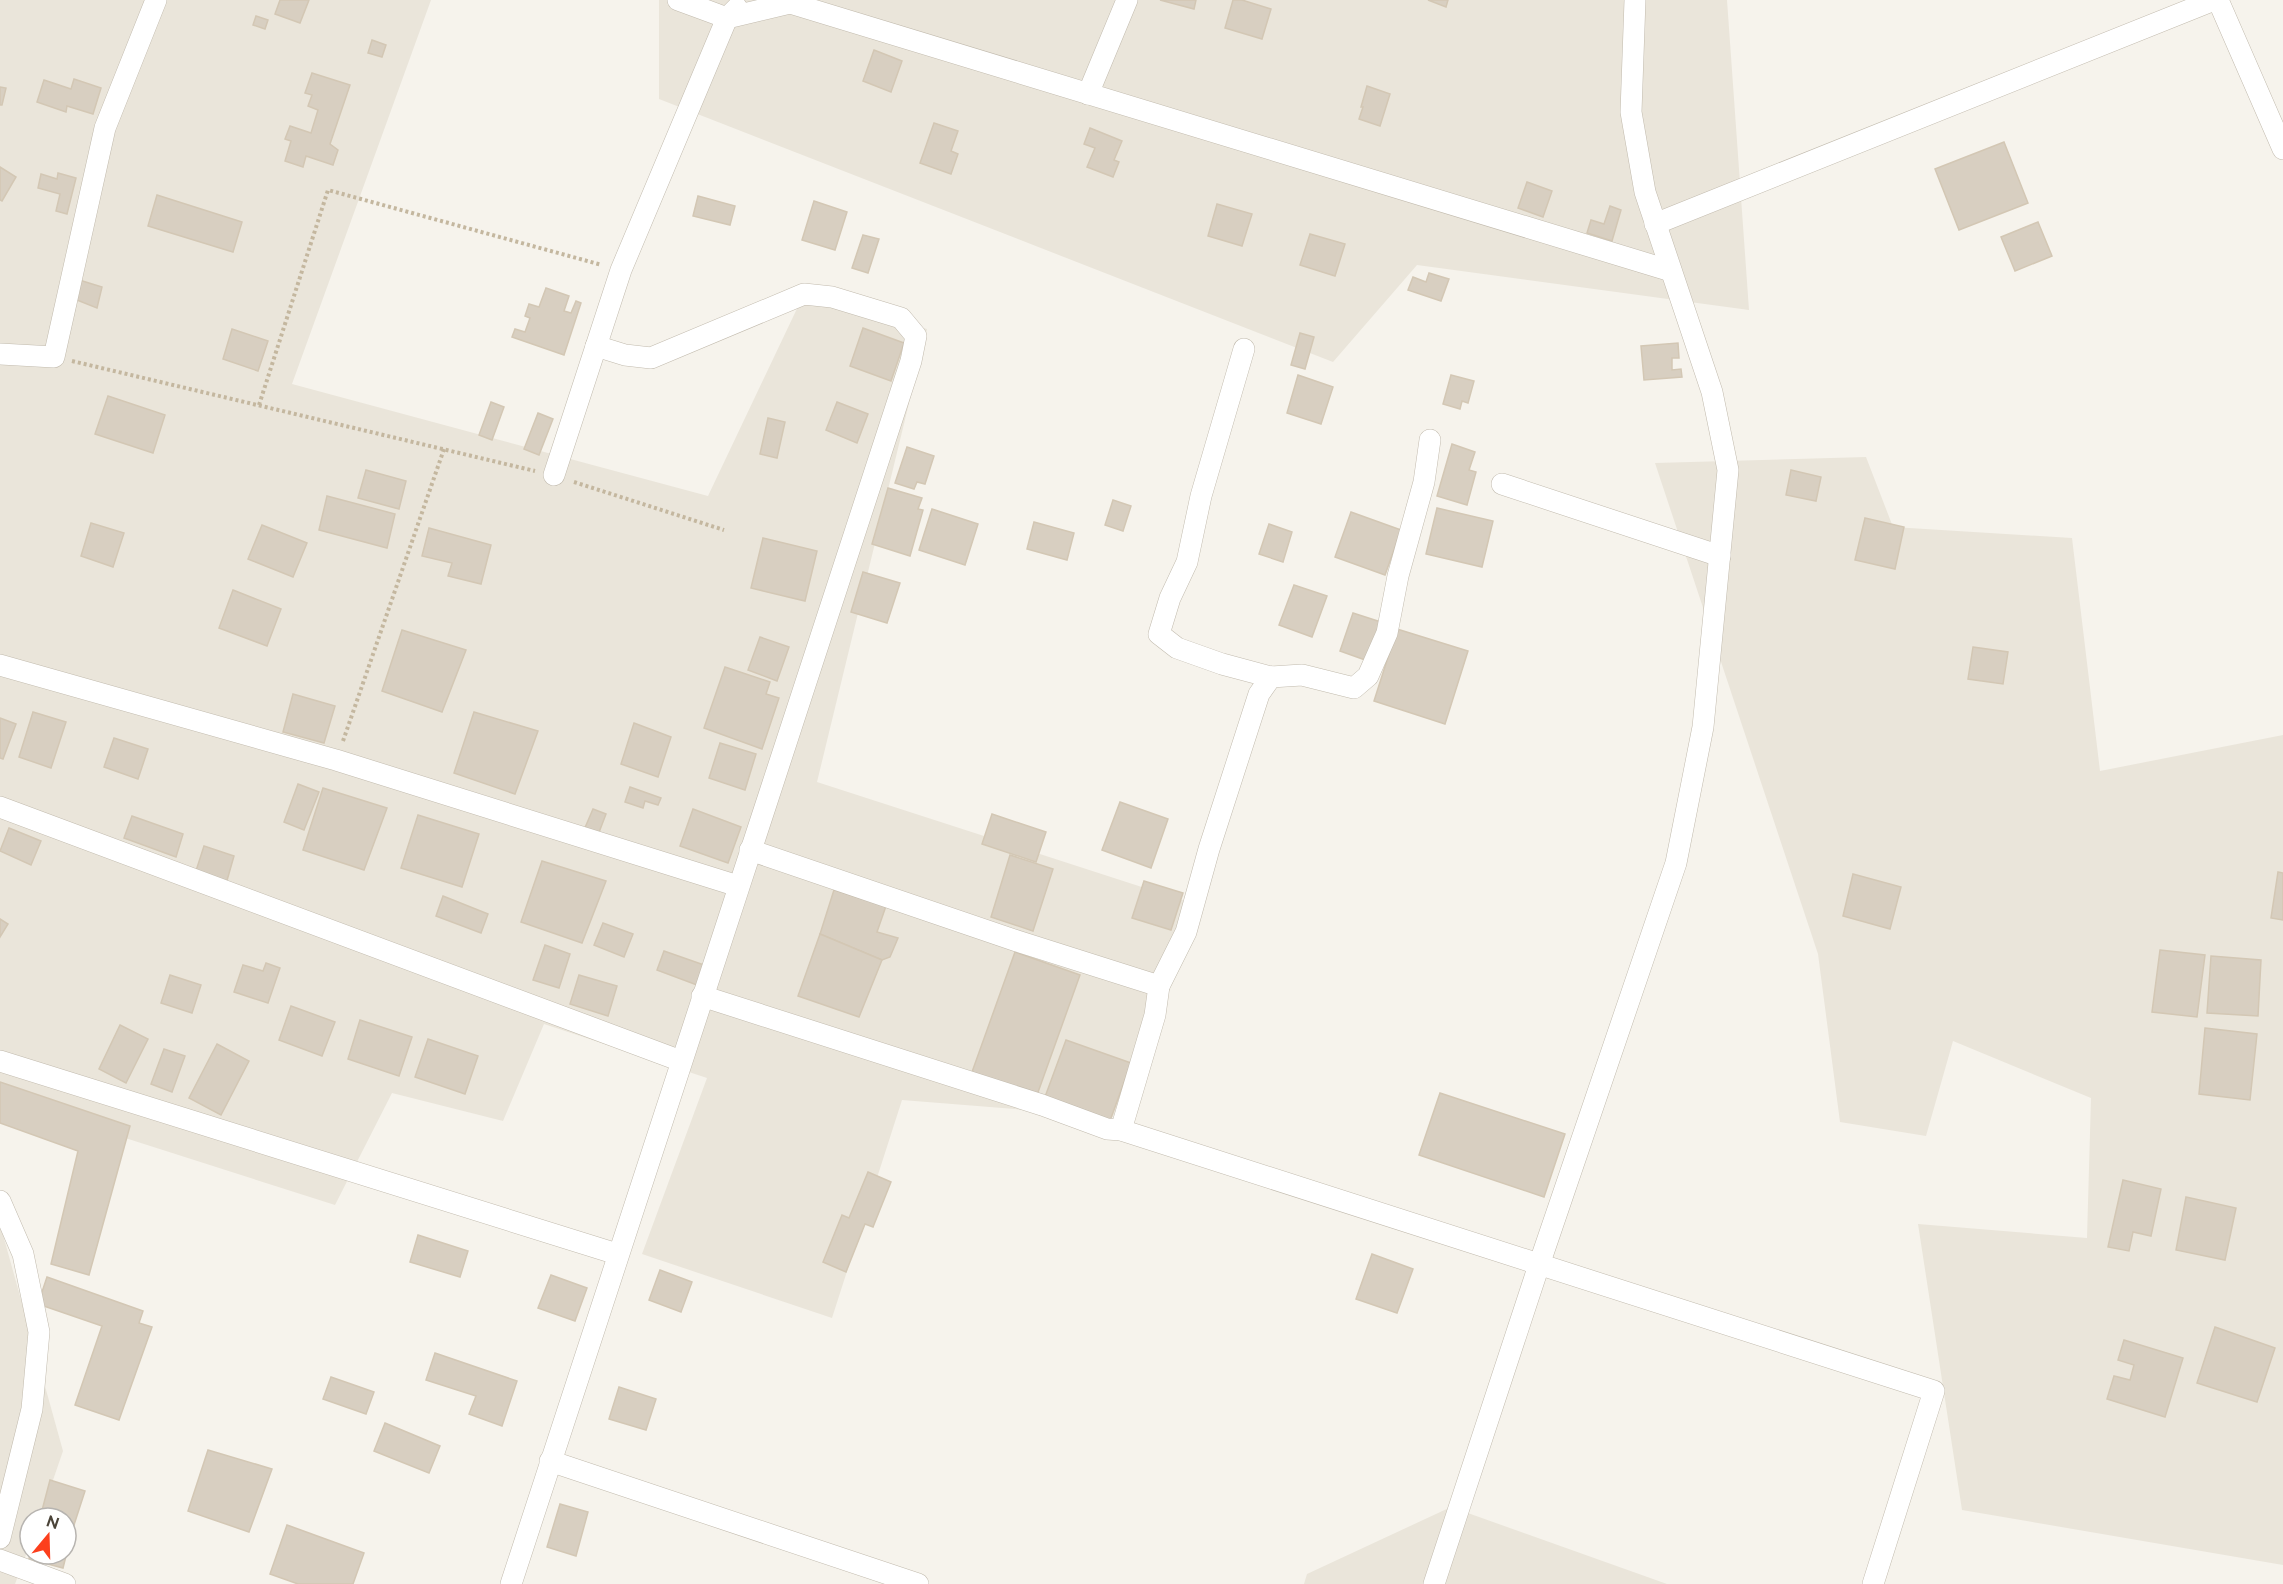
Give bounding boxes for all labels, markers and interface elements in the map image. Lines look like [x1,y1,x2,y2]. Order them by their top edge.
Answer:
north arrow [18,1506,78,1566]
text: N [44,1511,62,1533]

